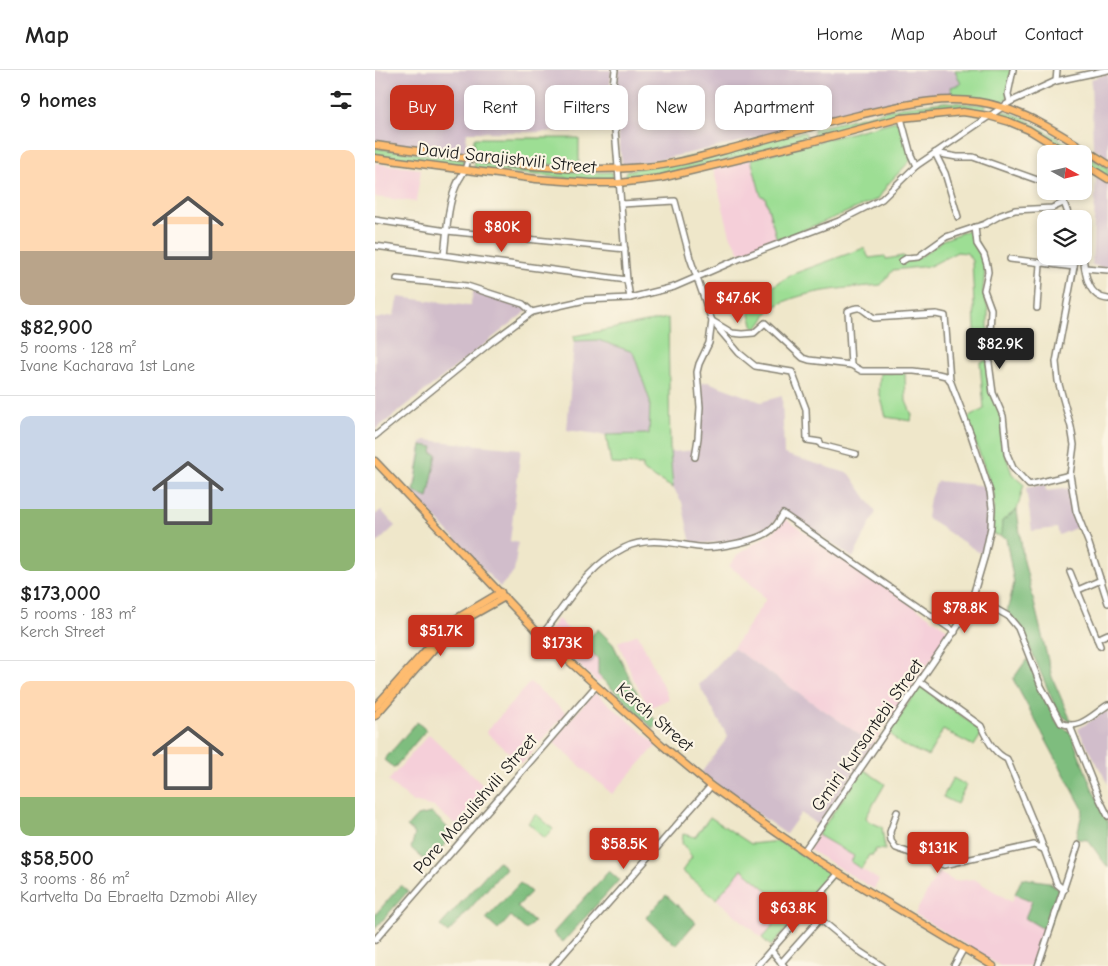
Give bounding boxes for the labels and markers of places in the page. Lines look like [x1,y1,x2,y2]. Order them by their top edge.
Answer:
pin: $80K [472,210,532,253]
pin: $47.6K [697,282,779,324]
pin: $82.9K [959,328,1041,370]
pin: $78.8K [924,592,1006,634]
pin: $51.7K [400,614,482,657]
pin: $173K [527,626,597,669]
pin: $58.5K [583,828,665,870]
pin: $131K [903,832,973,874]
pin: $63.8K [752,892,834,934]

